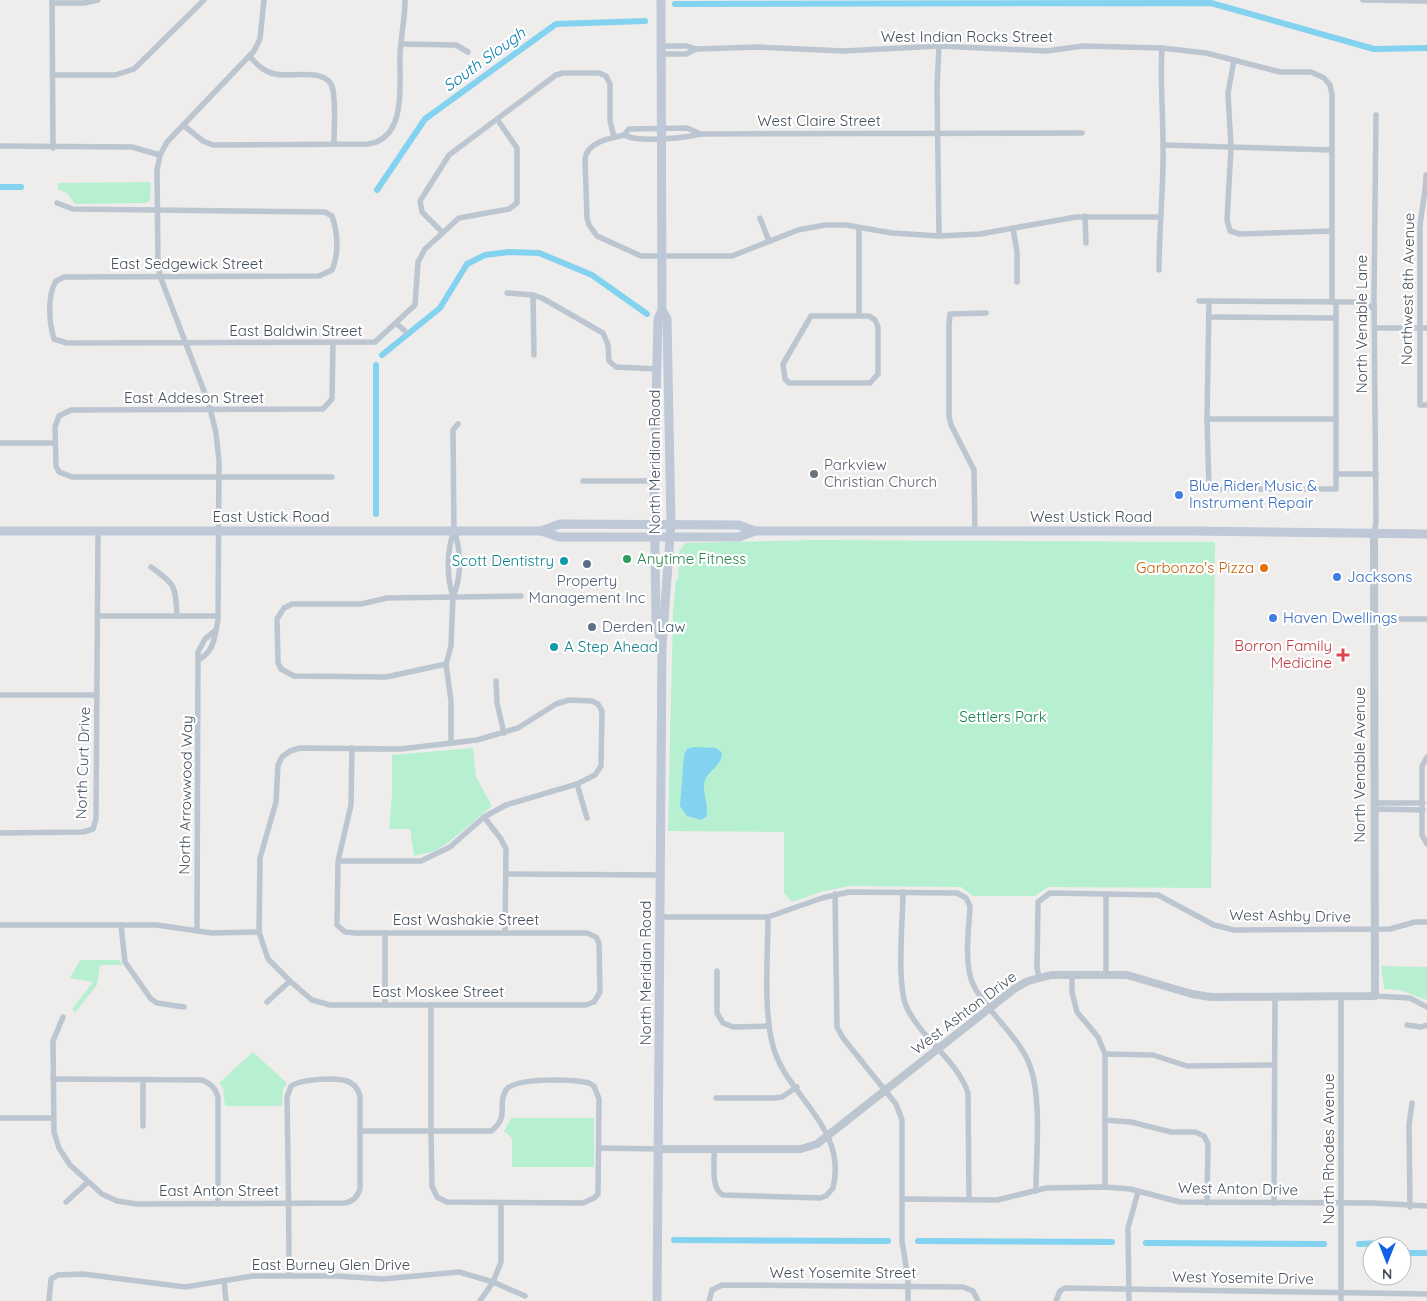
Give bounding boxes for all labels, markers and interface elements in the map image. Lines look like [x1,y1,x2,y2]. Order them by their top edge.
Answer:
water label: South Slough [439,22,530,96]
street label: West Indian Rocks Street [881,27,1053,46]
street label: West Claire Street [757,111,881,130]
street label: Northwest 8th Avenue [1397,213,1418,365]
street label: East Sedgewick Street [111,254,263,273]
street label: North Venable Lane [1352,255,1371,393]
street label: East Baldwin Street [229,321,363,340]
street label: East Addeson Street [124,388,264,407]
street label: North Meridian Road [645,390,664,534]
place label: Parkview Christian Church [824,455,937,491]
marker: Parkview Christian Church [808,468,820,480]
place label: Blue Rider Music & Instrument Repair [1189,476,1317,512]
marker: Blue Rider Music & Instrument Repair [1173,489,1185,501]
street label: East Ustick Road [213,507,329,526]
street label: West Ustick Road [1030,507,1152,526]
place label: Anytime Fitness [637,549,746,568]
place label: Scott Dentistry [452,551,554,570]
marker: Anytime Fitness [621,553,633,565]
marker: Scott Dentistry [558,555,570,567]
marker: Property Management Inc [581,558,593,570]
place label: Garbonzo's Pizza [1136,558,1254,577]
marker: Garbonzo's Pizza [1258,562,1270,574]
place label: Jacksons [1347,567,1412,586]
place label: Property Management Inc [529,571,646,607]
marker: Jacksons [1331,571,1343,583]
place label: Haven Dwellings [1283,608,1397,627]
marker: Haven Dwellings [1267,612,1279,624]
place label: Derden Law [602,617,685,636]
marker: Derden Law [586,621,598,633]
place label: Borron Family Medicine [1234,636,1332,672]
place label: A Step Ahead [564,637,658,656]
marker: A Step Ahead [548,641,560,653]
marker: Borron Family Medicine [1336,648,1350,662]
street label: North Venable Avenue [1350,687,1369,843]
street label: North Curt Drive [71,706,94,820]
park label: Settlers Park [959,707,1047,726]
street label: North Arrowwood Way [175,715,196,875]
street label: North Meridian Road [636,901,655,1045]
street label: West Ashby Drive [1229,905,1351,926]
street label: East Washakie Street [393,910,539,929]
street label: West Ashton Drive [907,967,1020,1058]
street label: East Moskee Street [372,982,504,1001]
street label: North Rhodes Avenue [1319,1073,1338,1225]
street label: West Anton Drive [1178,1178,1298,1199]
street label: East Anton Street [159,1181,279,1200]
north arrow [1362,1236,1412,1286]
street label: East Burney Glen Drive [252,1255,410,1274]
street label: West Yosemite Street [770,1263,916,1282]
text: N [1382,1265,1392,1283]
street label: West Yosemite Drive [1172,1267,1314,1288]

